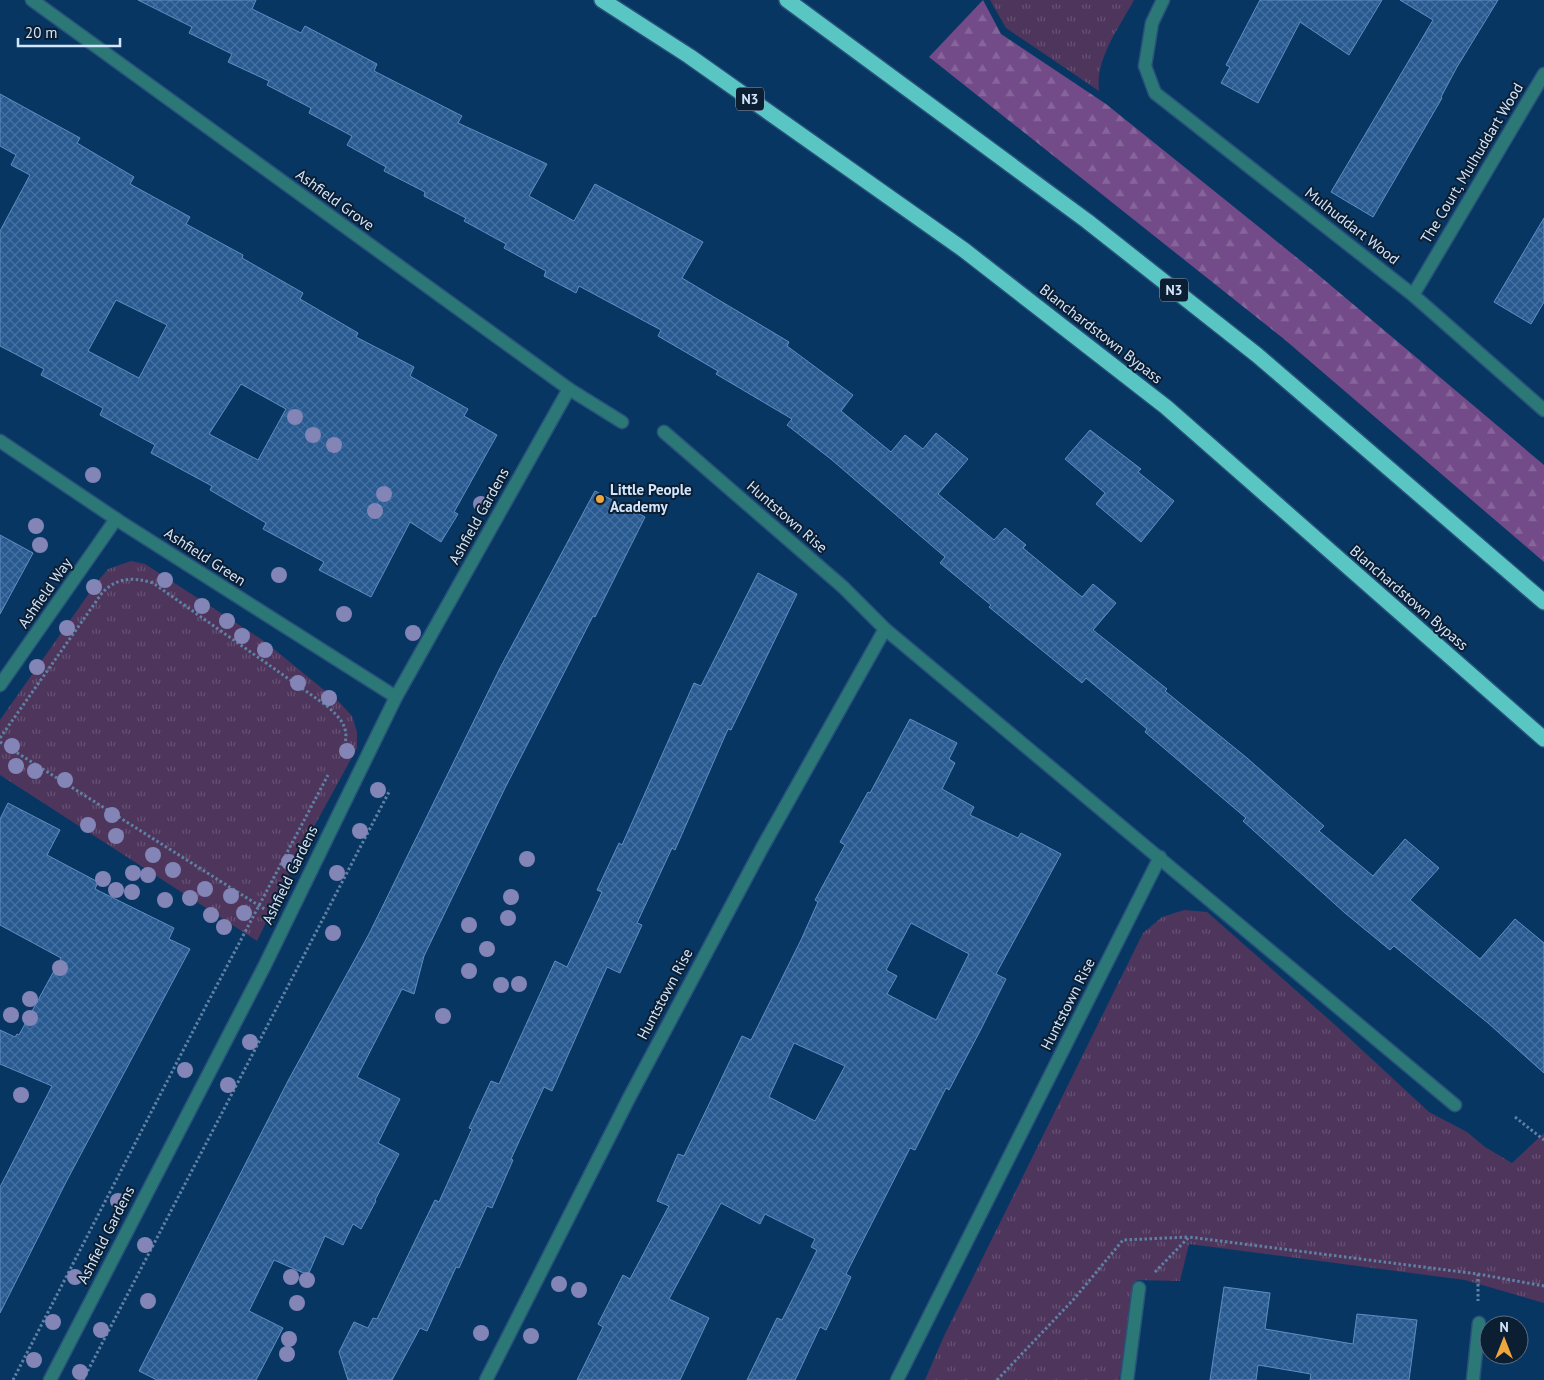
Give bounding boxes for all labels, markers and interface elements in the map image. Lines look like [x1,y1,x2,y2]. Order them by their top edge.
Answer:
scale bar [18,15,120,47]
text: 20 m [25,23,58,42]
street label: The Court, Mulhuddart Wood [1416,79,1527,246]
road number: N3 [736,88,764,110]
street label: Ashfield Grove [292,165,378,234]
street label: Mulhuddart Wood [1301,183,1403,268]
road number: N3 [1160,278,1188,302]
street label: Blanchardstown Bypass [1036,280,1167,387]
street label: Ashfield Gardens [444,464,513,567]
street label: Huntstown Rise [743,476,832,557]
place label: Little People Academy [610,480,692,516]
marker: Little People Academy [594,493,606,505]
street label: Ashfield Green [161,523,249,590]
street label: Blanchardstown Bypass [1346,541,1472,654]
street label: Ashfield Way [13,554,76,632]
street label: Ashfield Gardens [257,822,322,927]
street label: Huntstown Rise [633,945,697,1043]
street label: Huntstown Rise [1036,955,1099,1053]
street label: Ashfield Gardens [73,1183,138,1287]
north arrow [1479,1315,1529,1365]
text: N [1499,1318,1509,1336]

